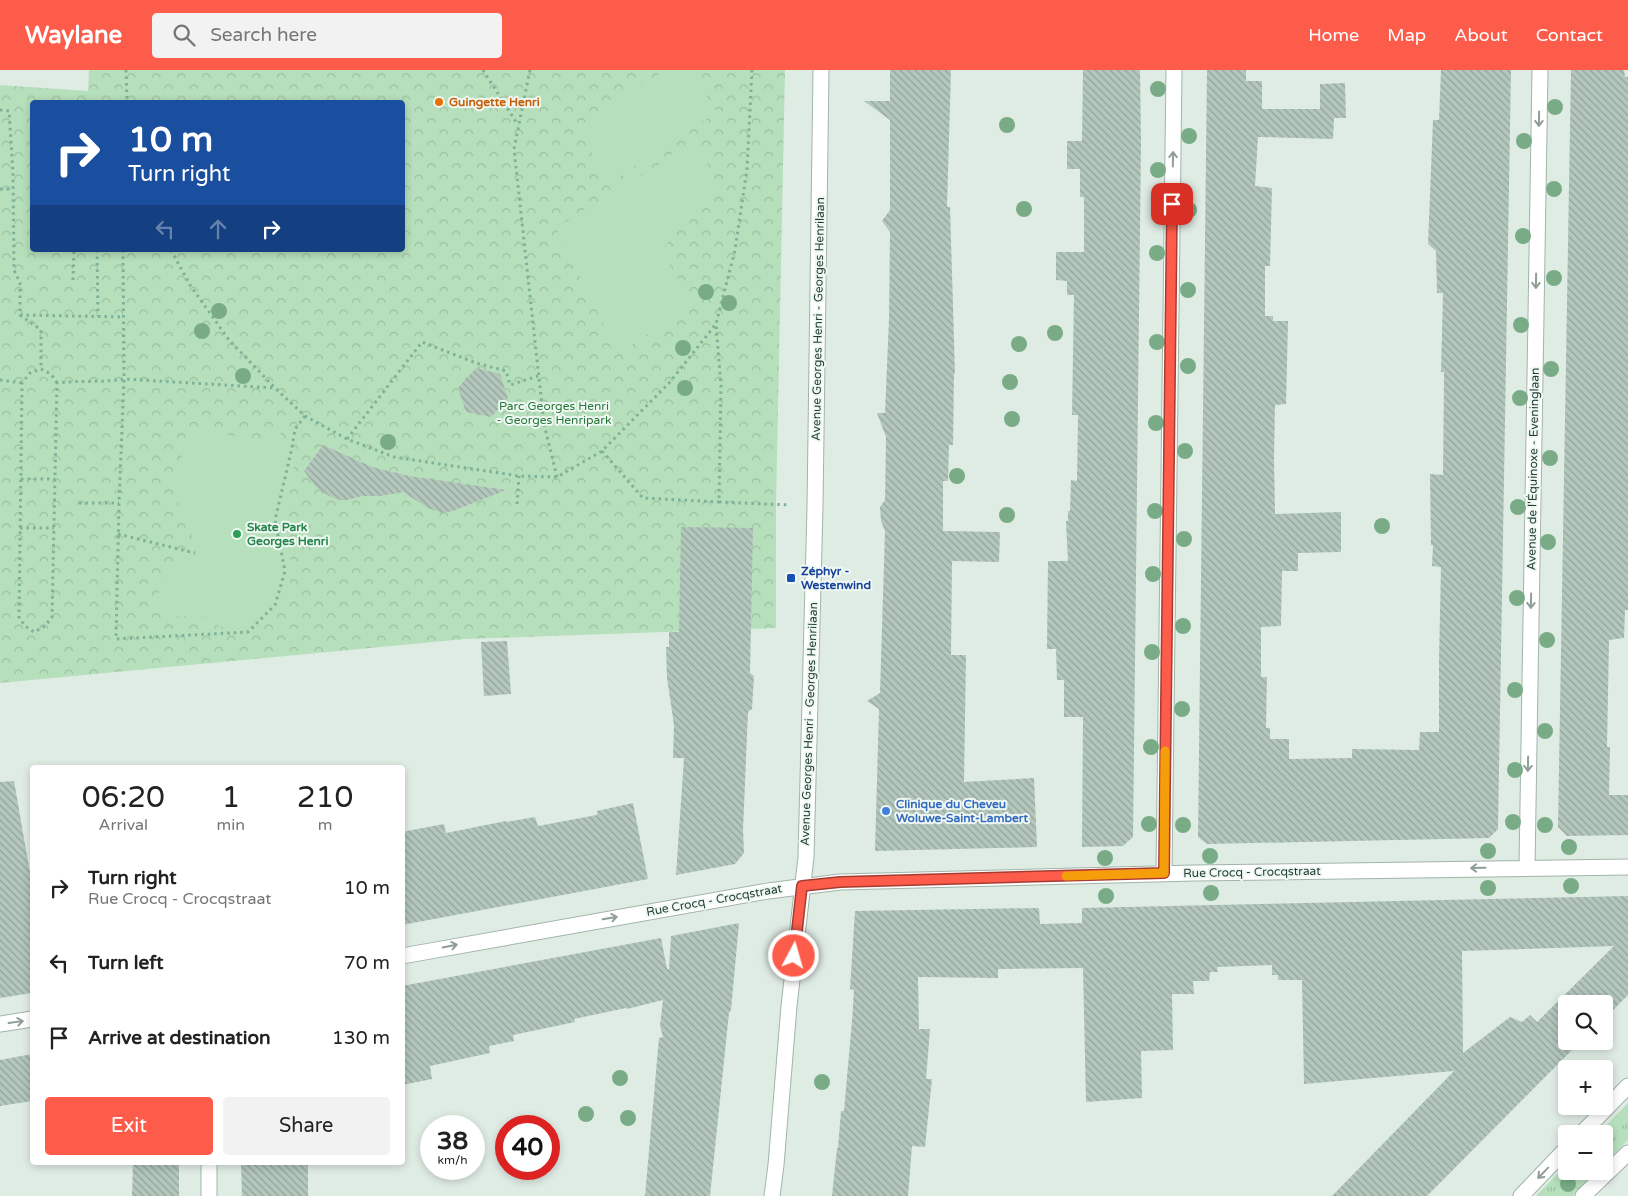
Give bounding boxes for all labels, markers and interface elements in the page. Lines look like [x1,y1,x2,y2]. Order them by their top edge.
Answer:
search box [152,13,502,58]
text: Waylane [25,21,122,50]
icon: search [170,21,198,49]
text: Search here [210,24,317,46]
text: Home [1308,24,1359,46]
text: Map [1387,24,1426,46]
text: About [1454,24,1508,46]
text: Contact [1536,24,1603,46]
place label: Guingette Henri [449,95,540,110]
marker: Guingette Henri [433,96,445,108]
one-way arrow [1534,110,1544,126]
text: 10 m [128,119,213,161]
icon: right [45,120,110,185]
one-way arrow [1168,152,1178,168]
text: Turn right [128,161,230,187]
pin [1151,183,1193,225]
icon: arrive [1158,190,1186,218]
street label: Avenue Georges Henri - Georges Henrilaan [809,197,827,441]
icon: left [151,215,179,243]
icon: ahead [204,215,232,243]
icon: right [257,215,285,243]
one-way arrow [1531,272,1541,289]
street label: Avenue de l'Équinoxe - Eveninglaan [1524,368,1542,570]
park label: Parc Georges Henri - Georges Henripark [497,399,612,427]
place label: Skate Park Georges Henri [247,520,328,549]
marker: Skate Park Georges Henri [231,528,243,540]
place label: Zéphyr - Westenwind [801,564,871,592]
marker: Zéphyr - Westenwind [785,572,797,584]
one-way arrow [1526,592,1536,609]
street label: Avenue Georges Henri - Georges Henrilaan [798,602,820,846]
one-way arrow [1523,755,1533,771]
text: 06:20 [82,779,165,816]
text: 1 [221,779,240,816]
text: 210 [297,779,353,816]
place label: Clinique du Cheveu Woluwe-Saint-Lambert [896,797,1028,825]
marker: Clinique du Cheveu Woluwe-Saint-Lambert [880,805,892,817]
text: Arrival [99,815,148,835]
text: min [217,815,245,835]
text: m [318,815,332,835]
one-way arrow [1470,863,1486,873]
street label: Rue Crocq - Crocqstraat [1183,864,1321,880]
text: Turn right [88,867,176,889]
icon: right [45,874,73,902]
text: 10 m [344,877,390,899]
street label: Rue Crocq - Crocqstraat [645,881,783,919]
text: Rue Crocq - Crocqstraat [88,889,271,909]
one-way arrow [602,912,618,922]
position arrow [767,929,819,981]
one-way arrow [442,941,458,951]
icon: left [45,949,73,977]
text: Turn left [88,952,164,974]
text: 70 m [344,952,390,974]
map controls [1558,995,1613,1180]
button: search [1558,995,1613,1050]
one-way arrow [8,1016,24,1026]
icon: arrive [45,1024,73,1052]
text: Arrive at destination [88,1027,271,1049]
text: 130 m [332,1027,390,1049]
button: + [1558,1060,1613,1115]
button: Exit [45,1097,213,1155]
button: Share [223,1097,390,1155]
speed limit sign: 40 [495,1115,560,1180]
button: − [1558,1125,1613,1180]
text: 38 [437,1126,468,1156]
text: km/h [437,1153,468,1167]
one-way arrow [1538,1166,1550,1178]

